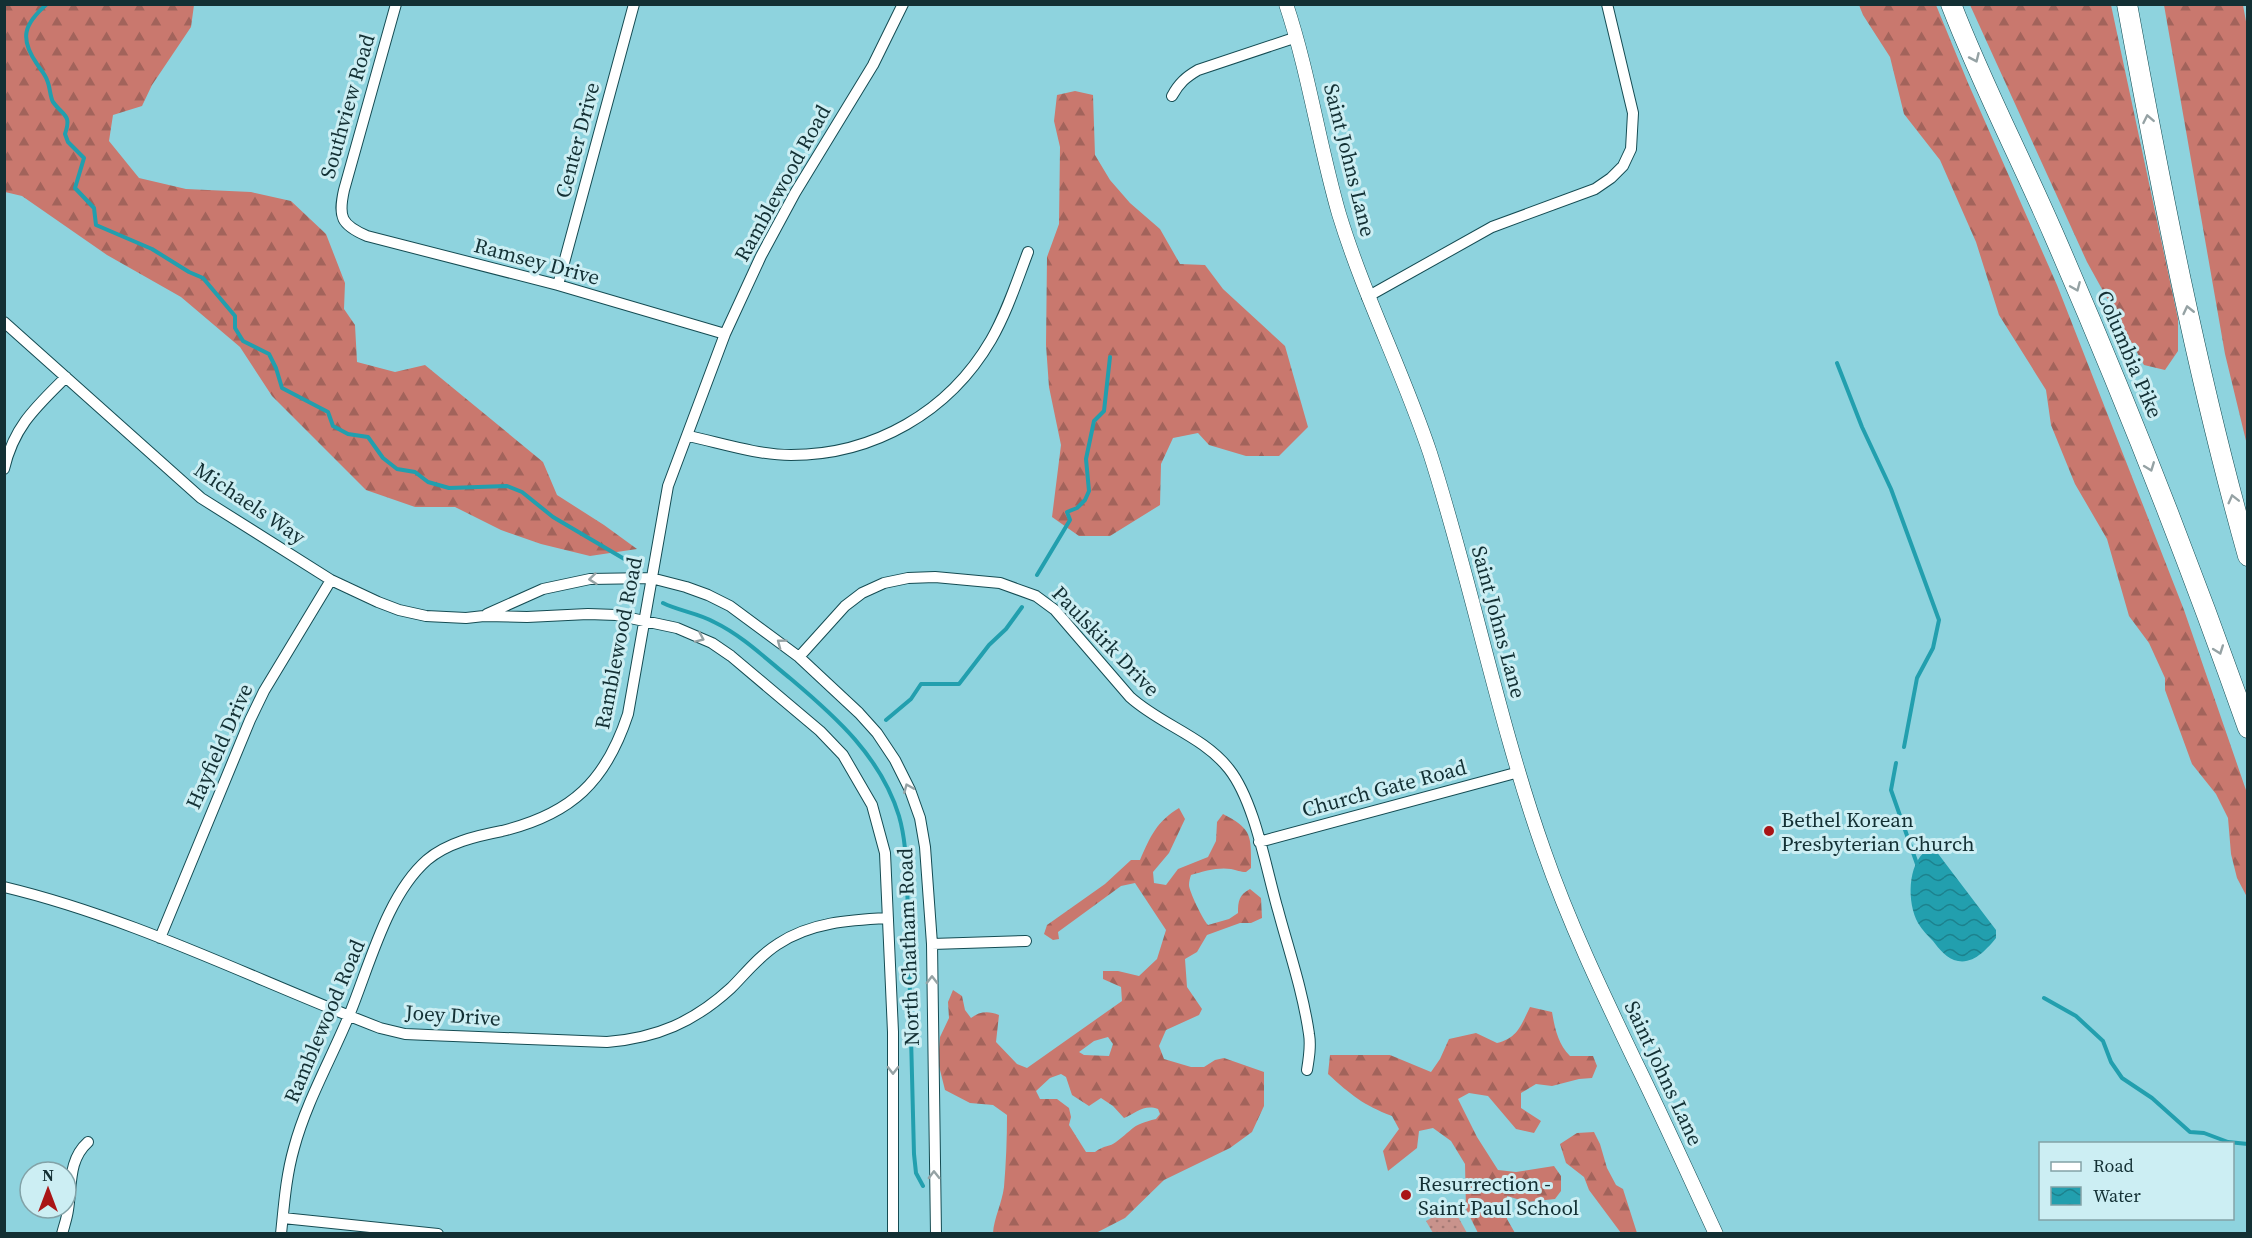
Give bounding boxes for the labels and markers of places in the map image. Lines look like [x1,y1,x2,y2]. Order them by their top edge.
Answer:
place label: Bethel Korean Presbyterian Church [1781,805,1975,858]
marker: Bethel Korean Presbyterian Church [1762,824,1776,838]
place label: Resurrection - Saint Paul School [1418,1169,1579,1222]
marker: Resurrection - Saint Paul School [1399,1188,1413,1202]

